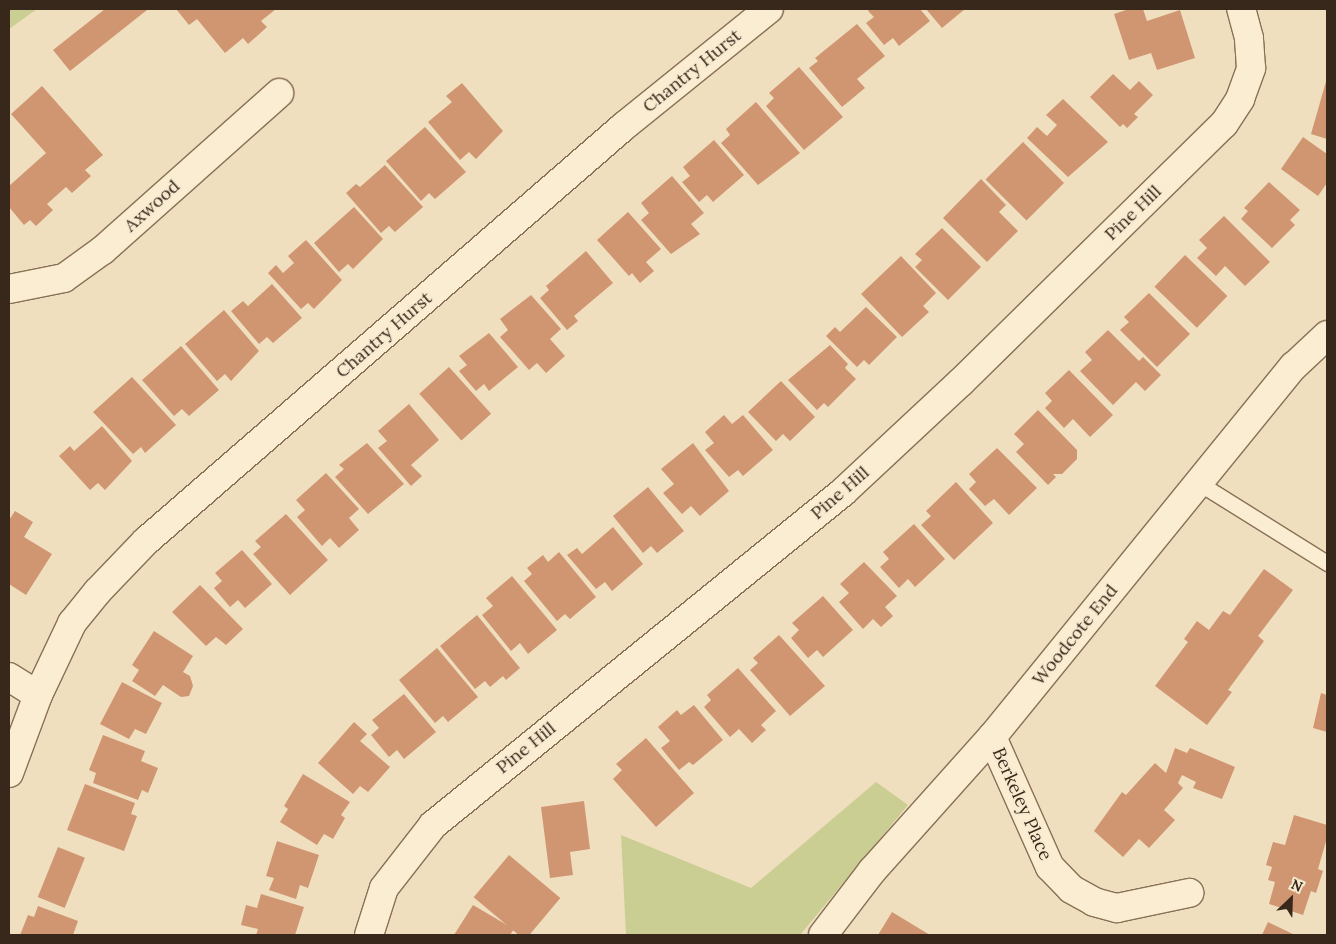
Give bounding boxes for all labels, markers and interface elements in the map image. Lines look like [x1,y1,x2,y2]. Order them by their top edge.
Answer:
street label: Chantry Hurst [638,25,746,117]
street label: Axwood [120,175,184,237]
street label: Pine Hill [1100,181,1166,245]
street label: Chantry Hurst [332,287,436,383]
street label: Pine Hill [806,462,874,524]
street label: Woodcote End [1028,580,1122,690]
street label: Pine Hill [492,718,560,778]
street label: Berkeley Place [988,744,1056,864]
north arrow [1266,874,1316,924]
text: N [1288,875,1306,896]

